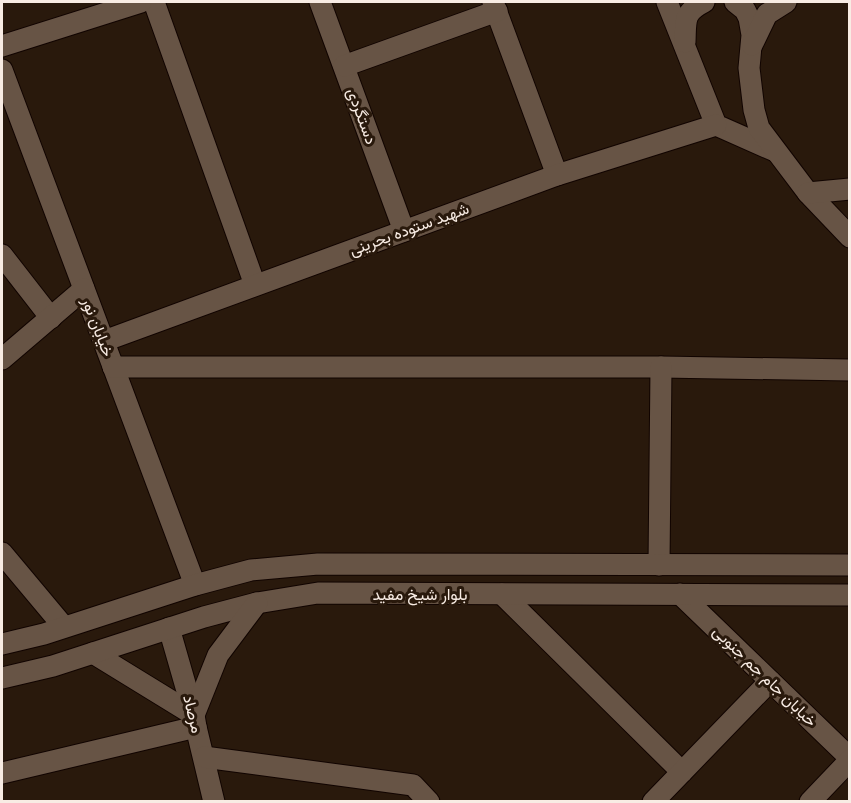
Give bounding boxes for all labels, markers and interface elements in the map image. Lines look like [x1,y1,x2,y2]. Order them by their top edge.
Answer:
street label: دستگردی [342,85,381,147]
street label: شهید ستوده بحرینی [347,199,472,260]
street label: خیابان نور [77,294,118,360]
street label: بلوار شیخ مفید [373,585,468,606]
street label: خیابان جام جم جنوبی [708,622,821,731]
street label: مرصاد [178,693,207,735]

